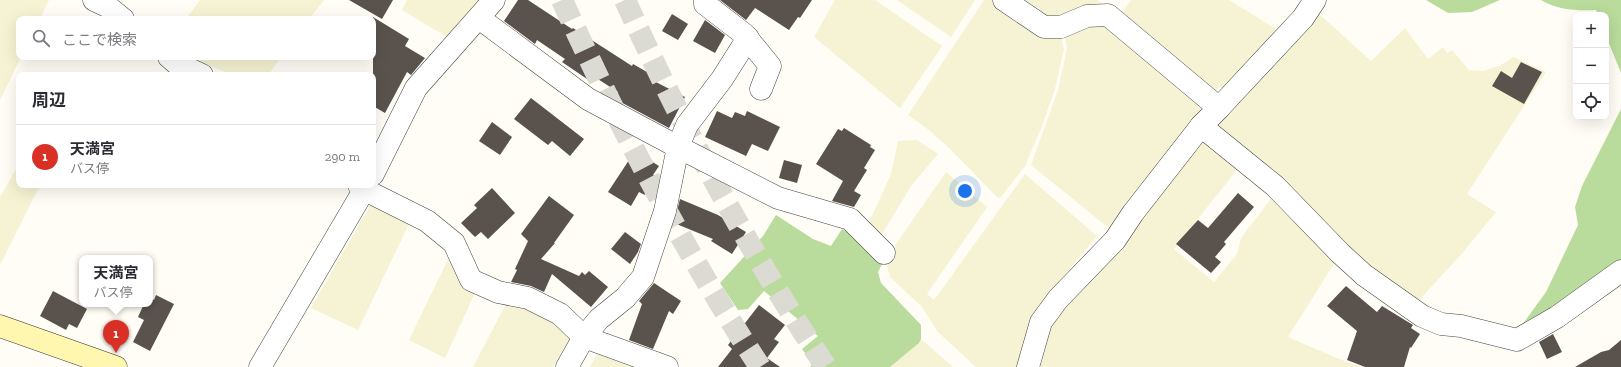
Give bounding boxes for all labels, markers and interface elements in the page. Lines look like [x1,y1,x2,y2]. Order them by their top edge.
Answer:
map controls [1573,12,1609,120]
button: + [1573,12,1609,48]
search box [16,16,376,60]
icon: search [30,27,52,49]
text: ここで検索 [62,31,137,49]
button: − [1573,48,1609,84]
button: locate [1573,84,1609,120]
text: 周辺 [32,90,66,110]
text: 天満宮 [70,140,115,158]
text: 1 [42,149,48,164]
text: 290 m [325,149,360,164]
text: バス停 [70,161,109,176]
your location [955,181,975,201]
popup [79,255,153,307]
text: 天満宮 [93,264,139,282]
text: バス停 [93,285,133,300]
pin: 1 [103,320,129,353]

